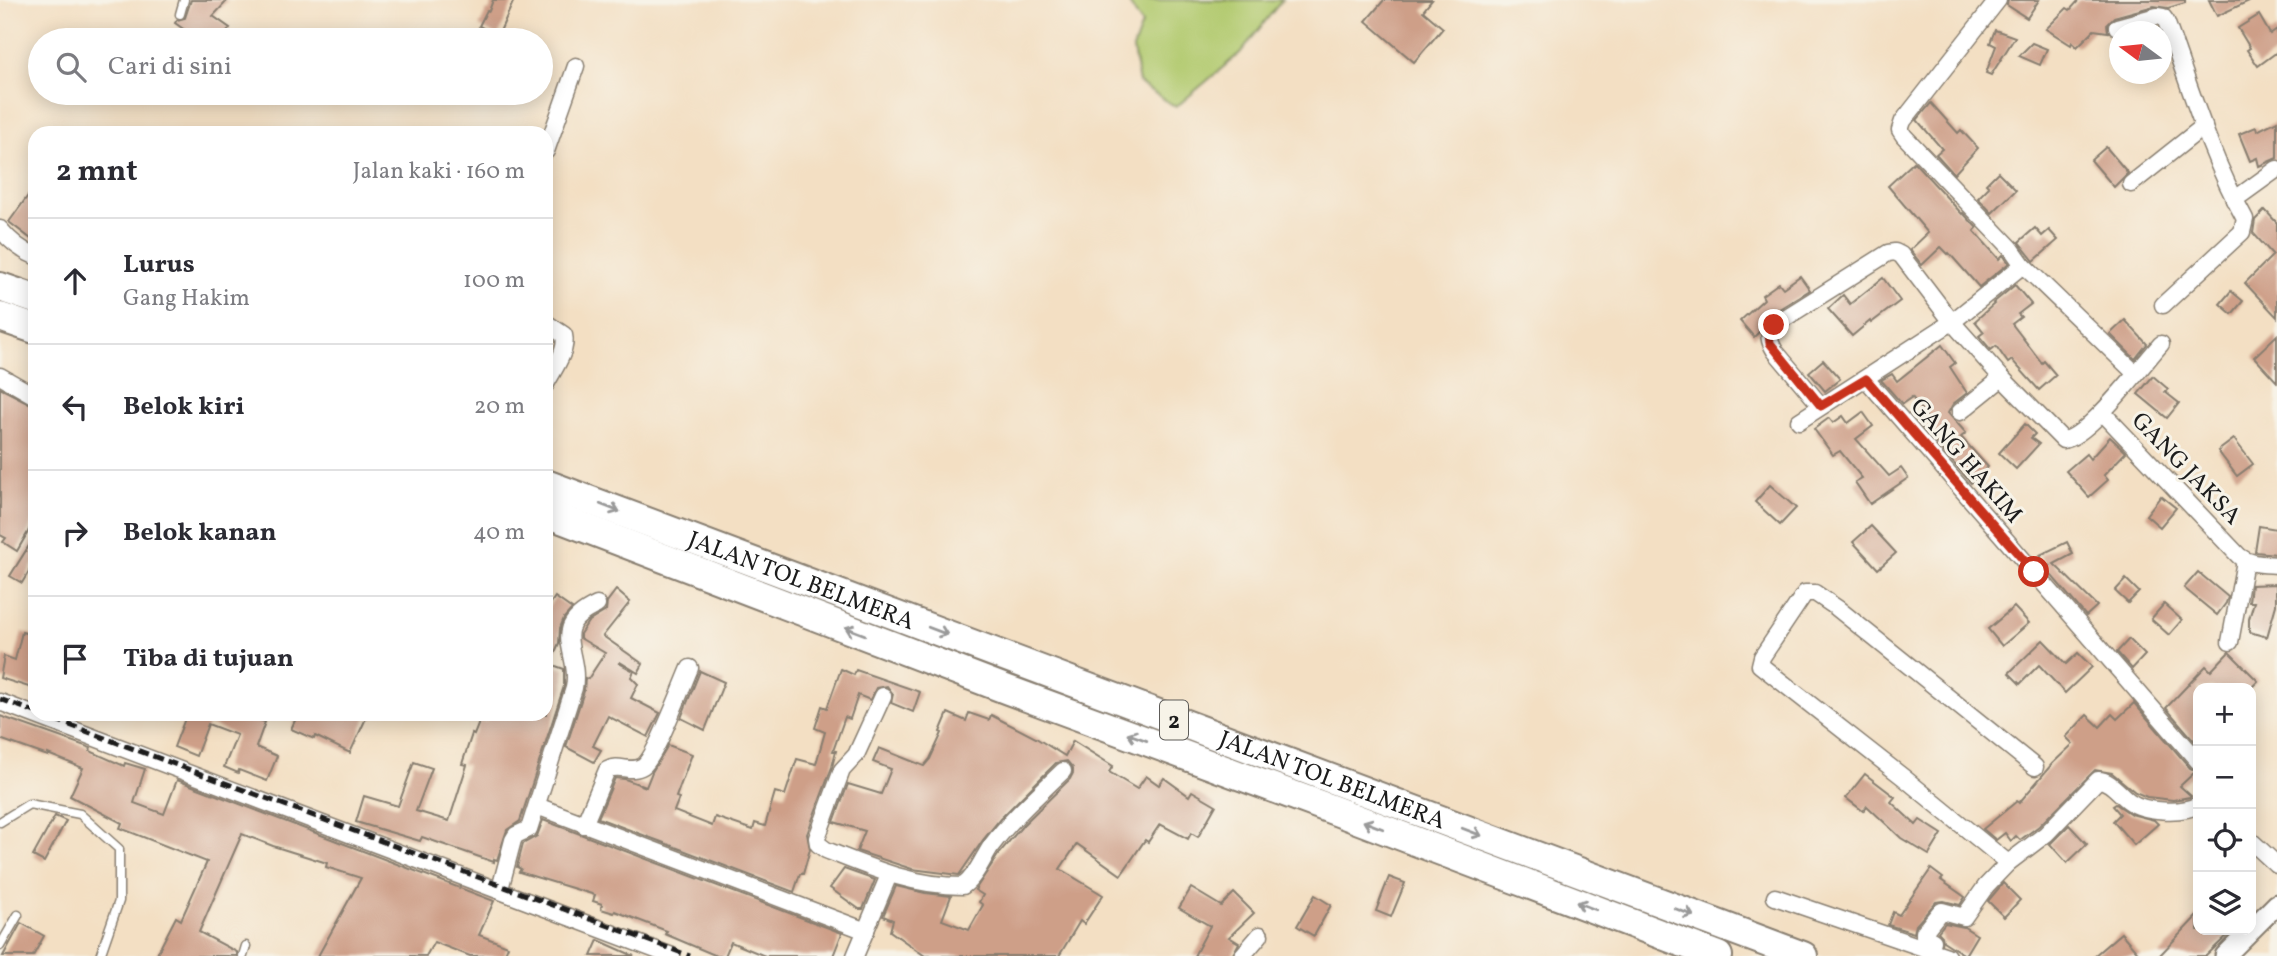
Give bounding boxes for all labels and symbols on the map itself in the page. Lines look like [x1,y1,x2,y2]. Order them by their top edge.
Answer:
north arrow [2109,21,2172,84]
route end [1758,309,1789,340]
street label: GANG HAKIM [1902,391,2029,531]
street label: GANG JAKSA [2123,405,2248,533]
one-way arrow [599,502,620,515]
street label: JALAN TOL BELMERA [683,524,919,640]
route start [2018,556,2049,587]
one-way arrow [845,624,866,637]
one-way arrow [926,626,948,638]
road number: 2 [1160,700,1188,740]
street label: JALAN TOL BELMERA [1214,723,1450,839]
one-way arrow [1126,730,1148,742]
one-way arrow [1363,817,1385,830]
one-way arrow [1460,826,1482,839]
one-way arrow [1575,898,1597,911]
one-way arrow [1673,906,1695,919]

